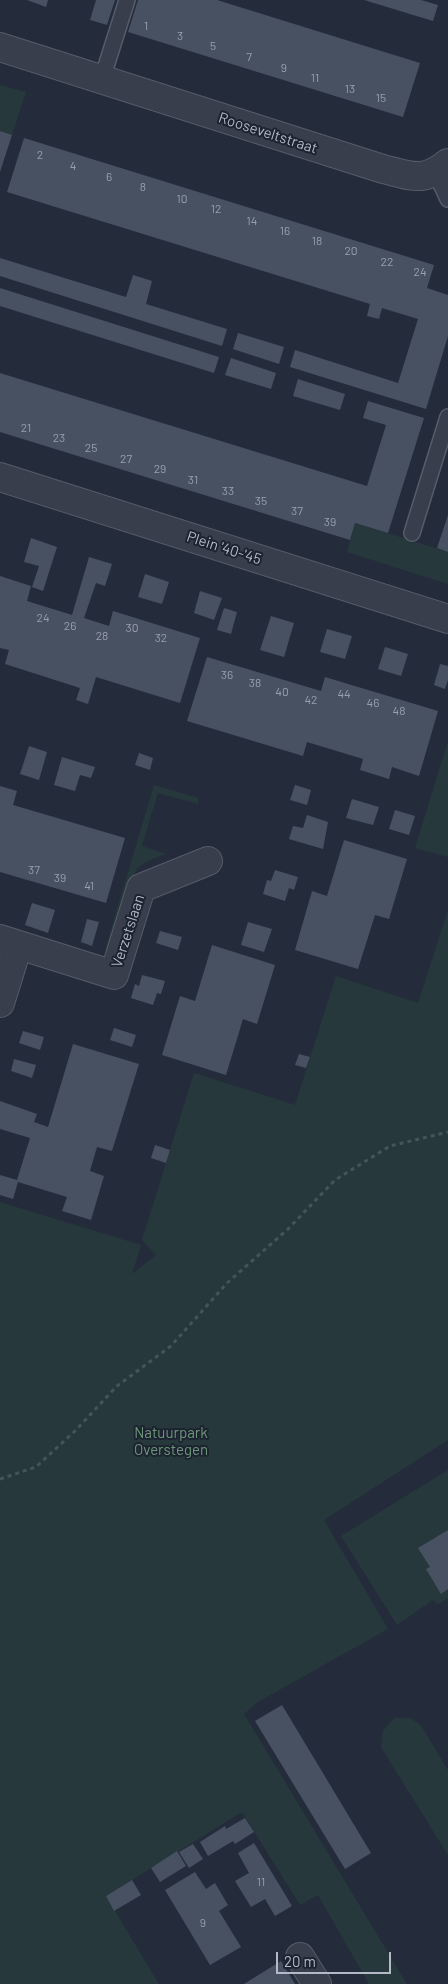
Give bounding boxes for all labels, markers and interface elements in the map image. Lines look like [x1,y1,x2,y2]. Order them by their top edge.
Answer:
house number: 1 [144,19,148,33]
house number: 3 [177,29,183,43]
house number: 5 [210,39,216,53]
house number: 7 [246,50,252,64]
house number: 9 [281,61,287,75]
house number: 11 [311,71,319,85]
house number: 13 [345,82,355,96]
house number: 15 [376,91,386,105]
street label: Rooseveltstraat [216,109,320,157]
house number: 2 [37,148,43,162]
house number: 4 [70,159,76,173]
house number: 6 [106,170,112,184]
house number: 8 [140,180,146,194]
house number: 10 [177,192,187,206]
house number: 12 [211,202,221,216]
house number: 14 [247,214,257,228]
house number: 16 [280,224,290,238]
house number: 18 [312,234,322,248]
house number: 20 [344,244,358,258]
house number: 22 [381,255,393,269]
house number: 24 [413,265,427,279]
house number: 21 [21,421,31,435]
house number: 23 [53,431,65,445]
house number: 25 [85,441,97,455]
house number: 27 [120,452,132,466]
house number: 29 [154,462,166,476]
house number: 31 [188,473,198,487]
house number: 33 [222,484,234,498]
house number: 35 [255,494,267,508]
house number: 37 [291,504,303,518]
house number: 39 [324,515,336,529]
street label: Plein '40-'45 [184,527,264,569]
house number: 24 [36,611,50,625]
house number: 26 [64,619,76,633]
house number: 30 [126,621,138,635]
house number: 28 [96,629,108,643]
house number: 32 [155,631,167,645]
house number: 36 [221,668,233,682]
house number: 38 [249,676,261,690]
house number: 40 [275,685,289,699]
house number: 44 [337,687,351,701]
house number: 42 [304,693,318,707]
house number: 46 [367,696,379,710]
house number: 48 [393,704,405,718]
house number: 37 [28,863,40,877]
house number: 39 [54,871,66,885]
house number: 41 [84,879,94,893]
street label: Verzetslaan [108,892,148,970]
park label: Natuurpark Overstegen [134,1424,208,1459]
house number: 11 [257,1875,265,1889]
house number: 9 [200,1916,206,1930]
scale bar [278,1942,393,1974]
text: 20 m [284,1952,316,1970]

